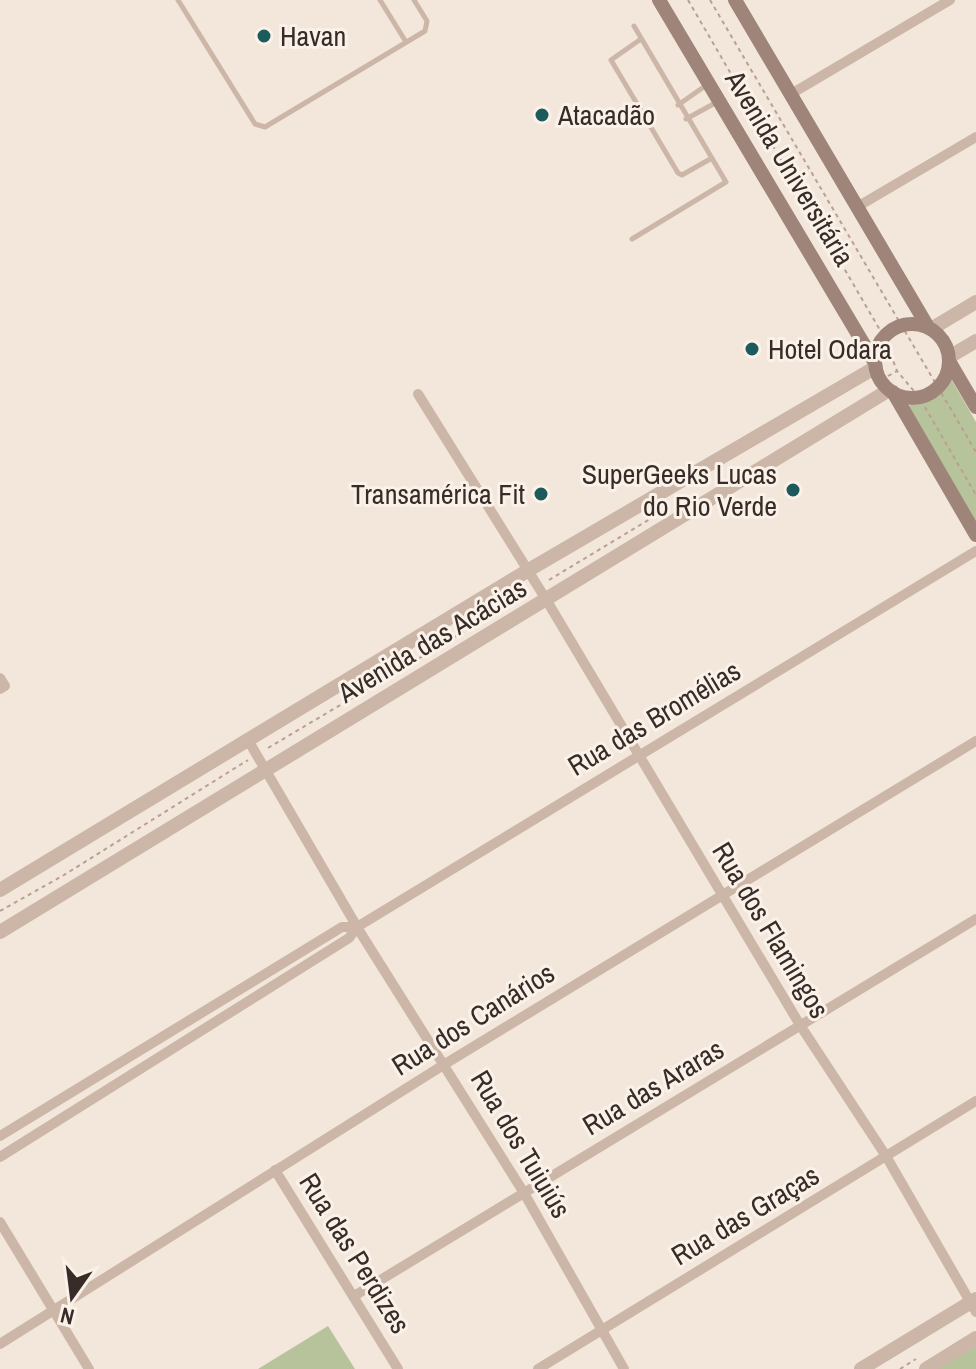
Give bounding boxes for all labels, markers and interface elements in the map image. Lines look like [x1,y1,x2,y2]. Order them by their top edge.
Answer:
place label: Havan [280,17,346,55]
marker: Havan [255,27,273,45]
street label: Avenida Universitária [716,62,863,273]
place label: Atacadão [557,96,655,134]
marker: Atacadão [533,106,551,124]
place label: Hotel Odara [768,330,892,368]
marker: Hotel Odara [743,340,761,358]
place label: SuperGeeks Lucas do Rio Verde [582,455,777,525]
place label: Transamérica Fit [351,475,525,513]
marker: SuperGeeks Lucas do Rio Verde [784,481,802,499]
marker: Transamérica Fit [532,485,550,503]
street label: Avenida das Acácias [330,569,534,712]
street label: Rua das Bromélias [561,651,747,785]
street label: Rua dos Flamingos [703,835,839,1025]
street label: Rua dos Canários [384,954,562,1084]
street label: Rua das Araras [575,1030,731,1144]
street label: Rua dos Tuiuiús [462,1063,580,1225]
street label: Rua das Graças [664,1156,826,1274]
street label: Rua das Perdizes [291,1166,419,1340]
north arrow [32,1257,112,1337]
text: N [57,1300,77,1333]

